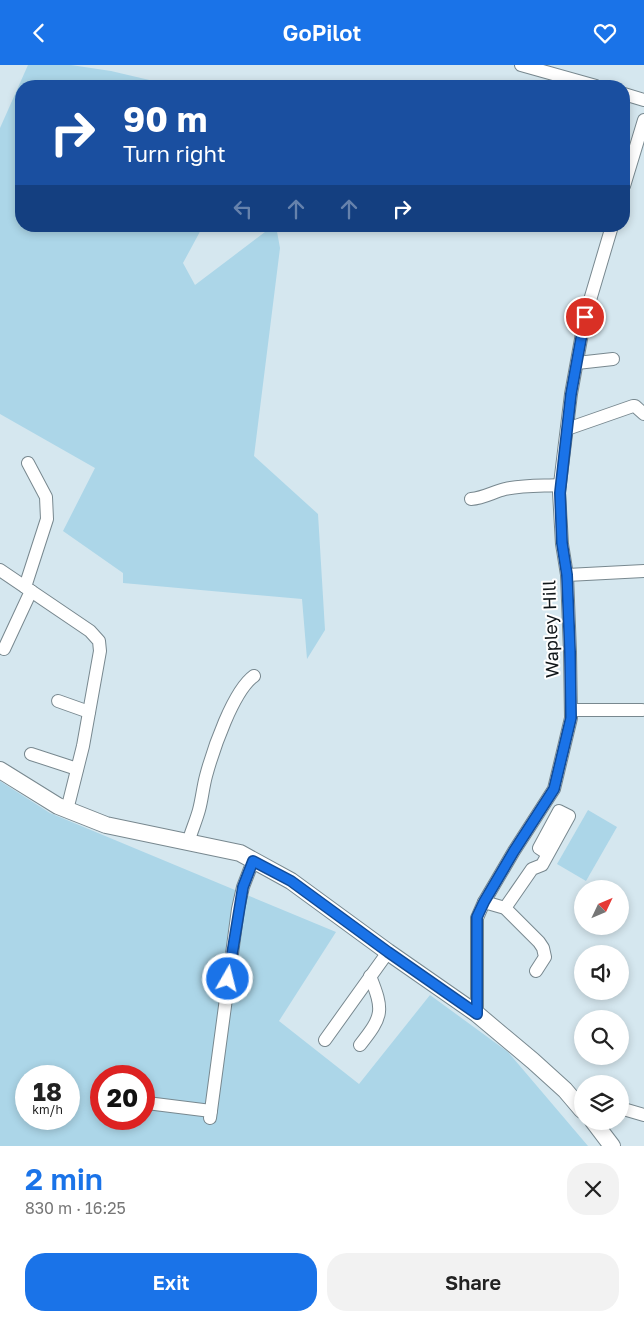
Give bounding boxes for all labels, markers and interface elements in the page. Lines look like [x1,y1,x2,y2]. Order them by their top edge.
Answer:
icon: back [25,19,53,47]
text: GoPilot [283,19,361,46]
icon: heart [591,19,619,47]
text: 90 m [123,98,207,140]
icon: right [40,100,105,165]
text: Turn right [123,140,226,167]
icon: left [229,195,257,223]
icon: ahead [282,195,310,223]
icon: ahead [335,195,363,223]
icon: right [388,195,416,223]
pin [564,296,606,338]
icon: arrive [571,303,599,331]
street label: Wapley Hill [537,579,563,678]
north arrow [574,880,629,935]
map controls [574,880,629,1130]
button: sound [574,945,629,1000]
position arrow [201,952,253,1004]
button: search [574,1010,629,1065]
speed limit sign: 20 [90,1065,155,1130]
button: layers [574,1075,629,1130]
text: 18 [33,1076,62,1107]
text: km/h [32,1102,63,1117]
text: 2 min [25,1161,103,1197]
button: close [567,1163,619,1215]
text: 830 m · 16:25 [25,1198,126,1218]
button: Exit [25,1253,317,1311]
button: Share [327,1253,619,1311]

